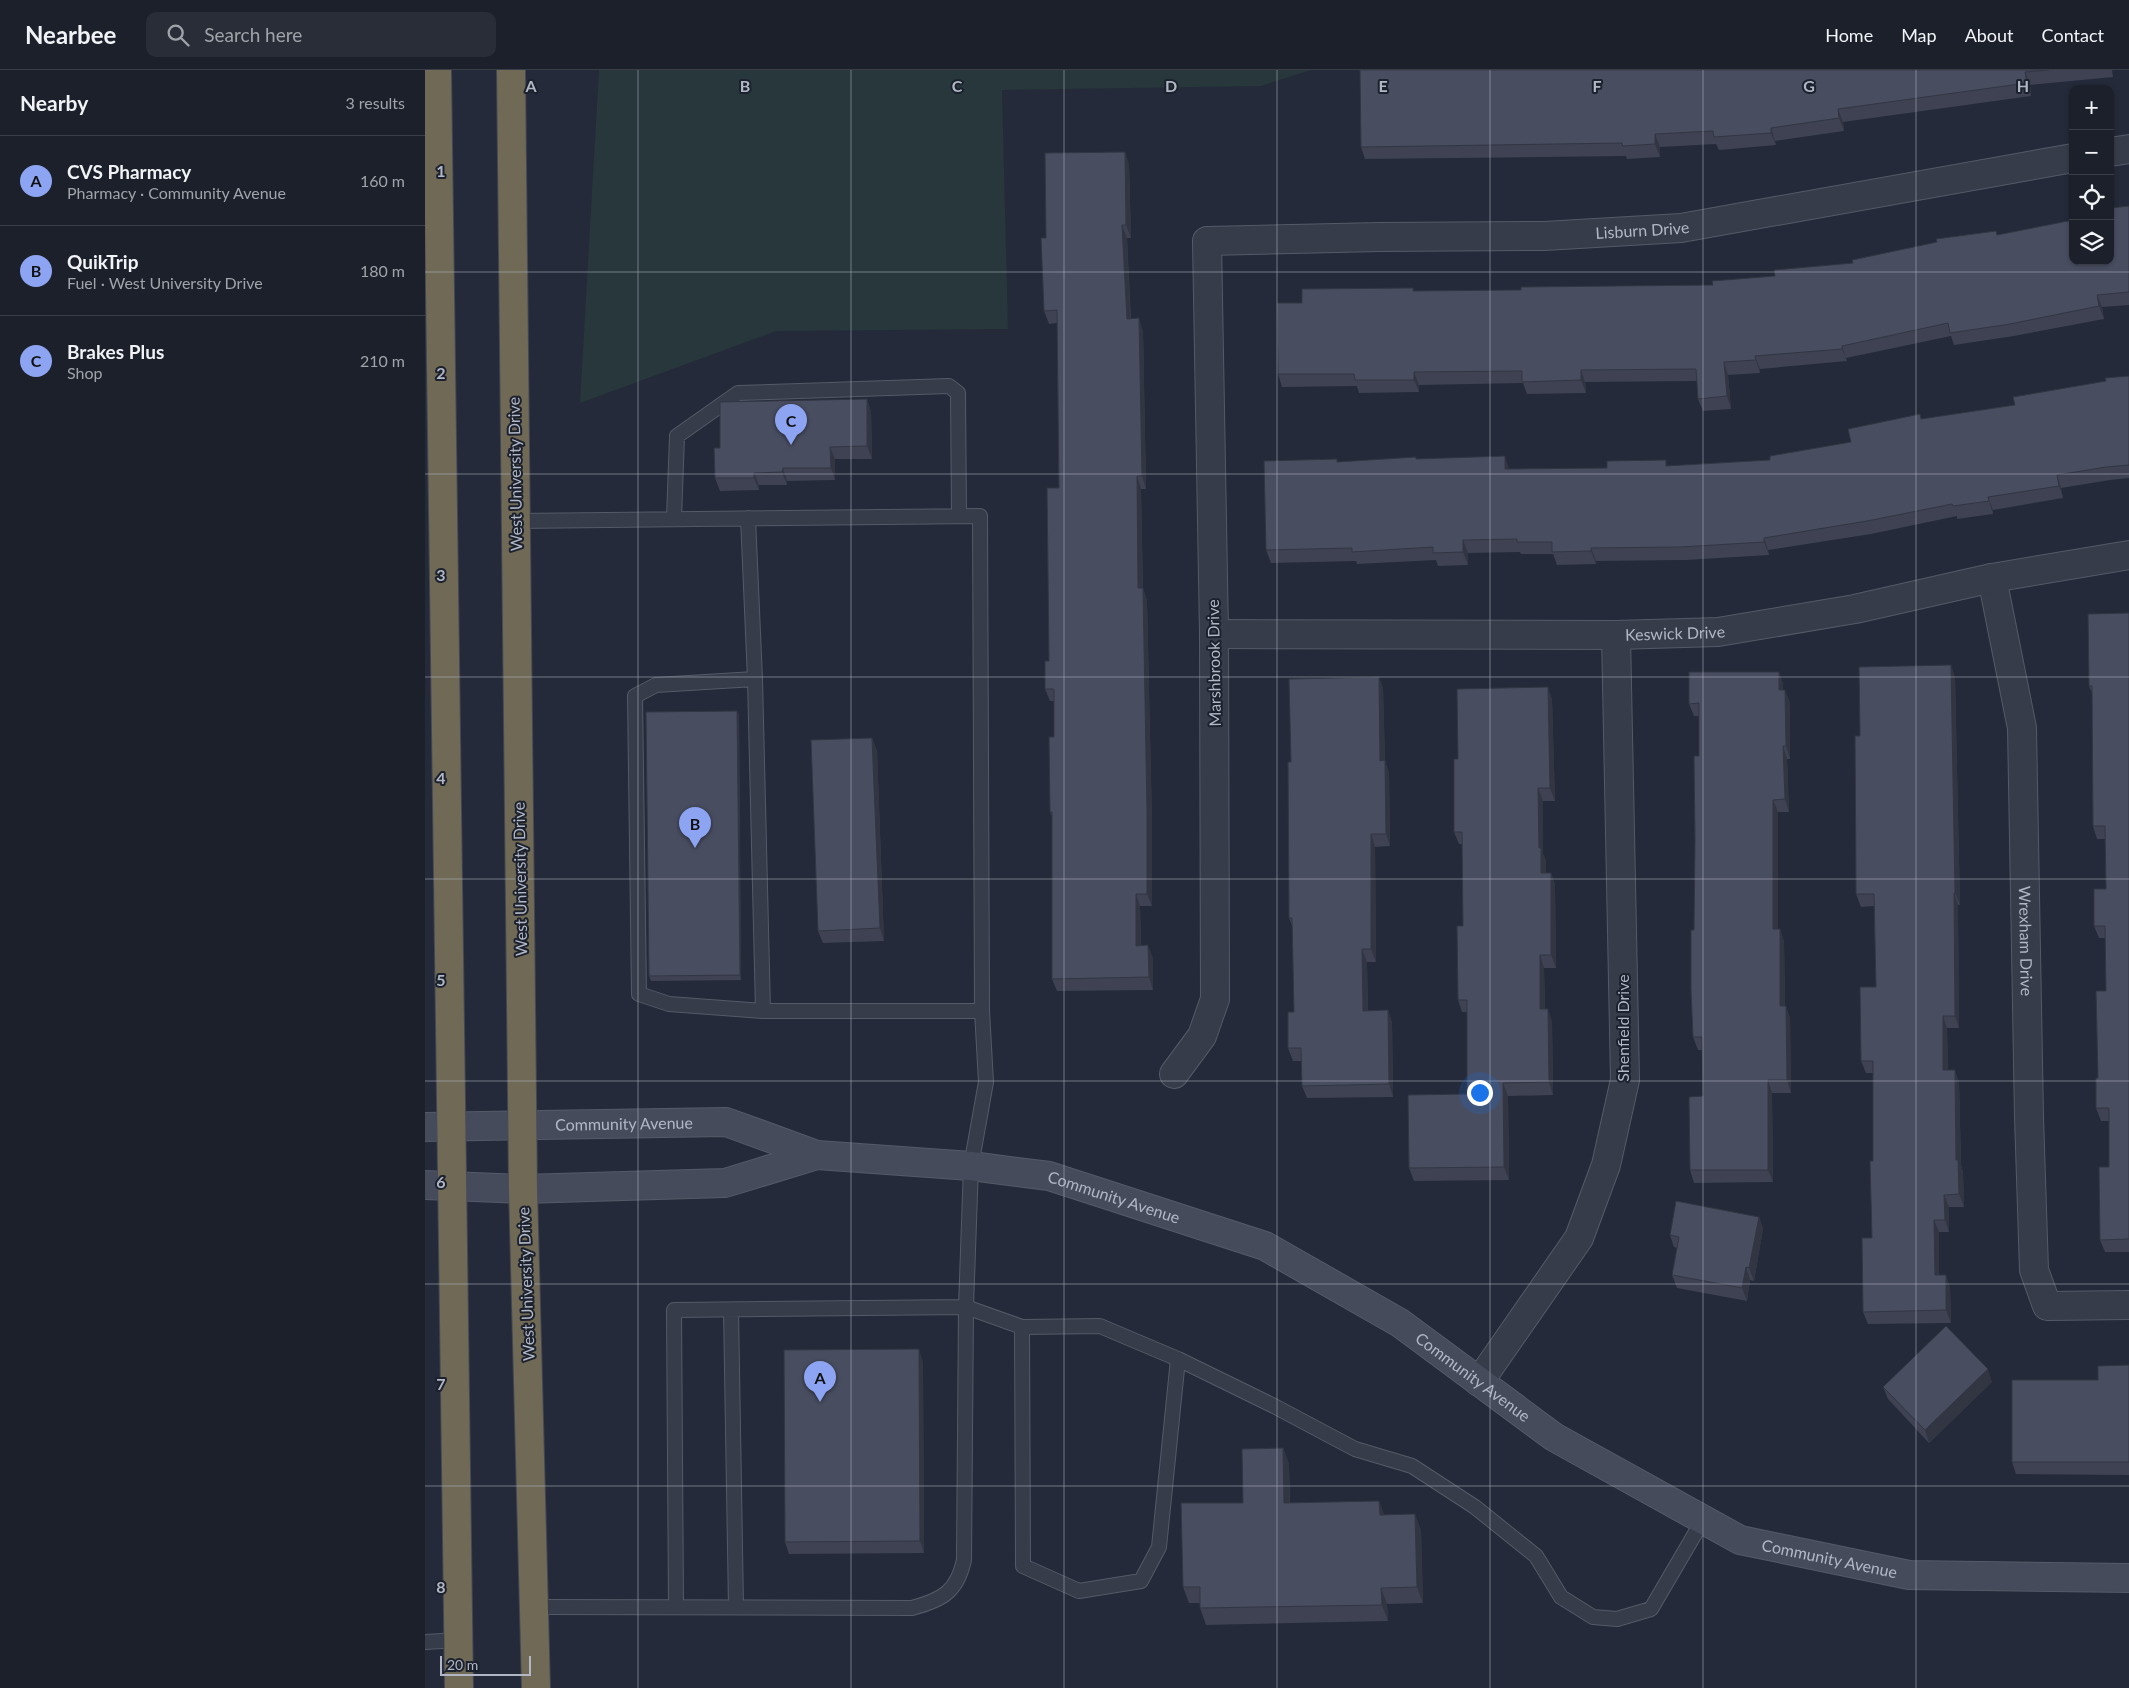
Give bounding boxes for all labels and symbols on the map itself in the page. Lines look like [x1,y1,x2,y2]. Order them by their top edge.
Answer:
text: A [524,76,537,95]
text: B [740,76,750,95]
text: C [952,76,963,95]
text: D [1165,76,1177,95]
text: E [1378,76,1388,95]
text: F [1592,76,1602,95]
text: G [1803,76,1815,95]
text: H [2017,76,2029,95]
text: 1 [436,161,446,180]
street label: Lisburn Drive [1595,217,1691,242]
text: 2 [436,363,446,382]
street label: West University Drive [504,397,525,551]
pin: C [775,404,807,445]
text: 3 [436,565,446,584]
street label: Marshbrook Drive [1203,599,1224,727]
street label: Keswick Drive [1625,621,1726,644]
text: 4 [436,768,446,787]
street label: West University Drive [509,802,530,956]
pin: B [679,807,711,848]
street label: Wrexham Drive [2016,886,2037,996]
text: 5 [436,970,446,989]
street label: Shenfield Drive [1613,974,1632,1082]
your location [1467,1080,1493,1106]
street label: Community Avenue [555,1113,693,1134]
street label: Community Avenue [1045,1166,1182,1227]
text: 6 [436,1172,446,1191]
street label: West University Drive [513,1207,538,1361]
street label: Community Avenue [1412,1328,1534,1425]
pin: A [804,1361,836,1402]
text: 7 [436,1374,446,1393]
street label: Community Avenue [1760,1535,1899,1581]
text: 8 [436,1577,446,1596]
scale bar [440,1653,531,1676]

